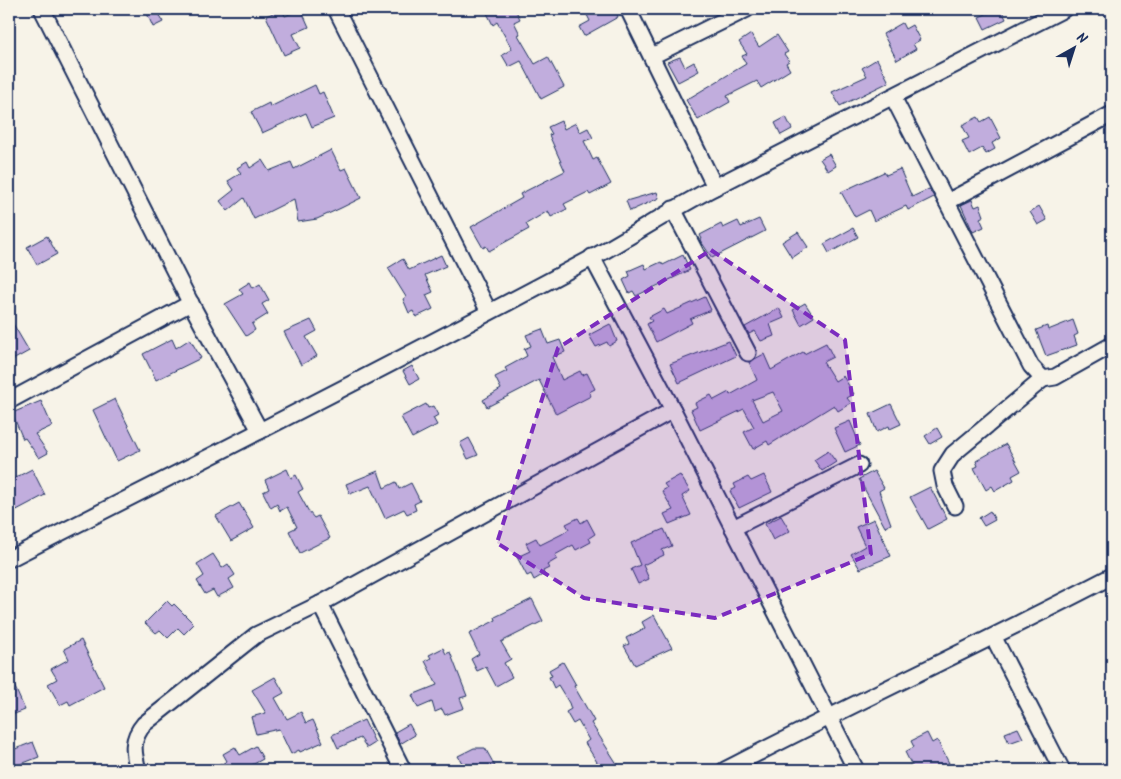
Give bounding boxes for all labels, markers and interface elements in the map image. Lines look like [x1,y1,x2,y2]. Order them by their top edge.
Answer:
north arrow [1048,22,1098,72]
text: N [1071,27,1092,50]

